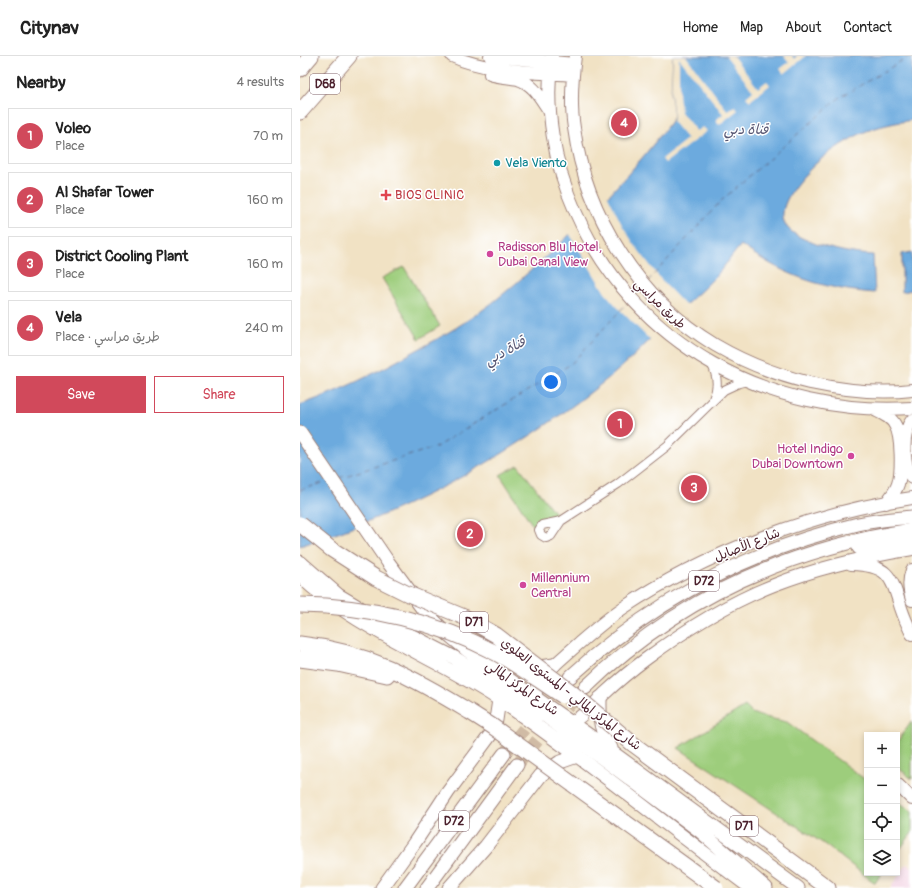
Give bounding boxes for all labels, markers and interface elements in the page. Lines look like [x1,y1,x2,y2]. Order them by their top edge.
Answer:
text: Citynav [20,16,79,40]
text: Home [683,19,718,36]
text: Map [740,19,763,36]
text: About [785,19,821,36]
text: Contact [843,19,892,36]
text: Nearby [16,72,65,93]
text: 4 results [237,74,284,90]
road number: D68 [310,74,340,94]
pin: 4 [611,108,637,138]
text: Voleo [55,119,91,138]
water label: قناة دبي [724,121,769,142]
text: 1 [27,128,33,144]
text: 70 m [253,128,283,144]
text: Place [55,138,84,154]
place label: Vela Viento [505,155,567,171]
marker: Vela Viento [492,158,502,168]
text: Al Shafar Tower [55,183,154,202]
place label: BIOS CLINIC [395,187,464,203]
marker: BIOS CLINIC [380,189,392,201]
text: 2 [26,192,34,208]
text: 160 m [247,192,283,208]
text: Place [55,202,84,218]
place label: Radisson Blu Hotel, Dubai Canal View [498,239,602,270]
text: District Cooling Plant [55,247,188,266]
marker: Radisson Blu Hotel, Dubai Canal View [485,249,495,259]
text: 3 [26,256,34,272]
text: 160 m [247,256,283,272]
text: Place [55,266,84,282]
street label: طريق مراسي [629,275,689,335]
text: Vela [55,308,82,327]
text: 4 [26,320,34,336]
text: 240 m [245,320,283,336]
text: Place · طريق مراسي [55,329,160,345]
water label: قناة دبي [481,332,532,373]
your location [541,372,561,392]
button: Save [16,376,146,413]
button: Share [154,376,284,413]
pin: 1 [607,409,633,439]
place label: Hotel Indigo Dubai Downtown [752,441,843,472]
marker: Hotel Indigo Dubai Downtown [846,451,856,461]
pin: 3 [681,473,707,503]
pin: 2 [457,519,483,549]
street label: شارع الأصايل [711,524,783,566]
place label: Millennium Central [531,570,590,601]
road number: D72 [689,571,719,591]
marker: Millennium Central [518,580,528,590]
road number: D71 [460,612,488,632]
street label: شارع المركز المالي - المستوى العلوي [496,634,644,756]
street label: شارع المركز المالي [481,657,562,721]
map controls [864,732,900,876]
button: + [864,732,900,768]
button: − [864,768,900,804]
button: locate [864,804,900,840]
road number: D72 [439,811,469,831]
road number: D71 [730,816,758,836]
button: layers [864,840,900,876]

